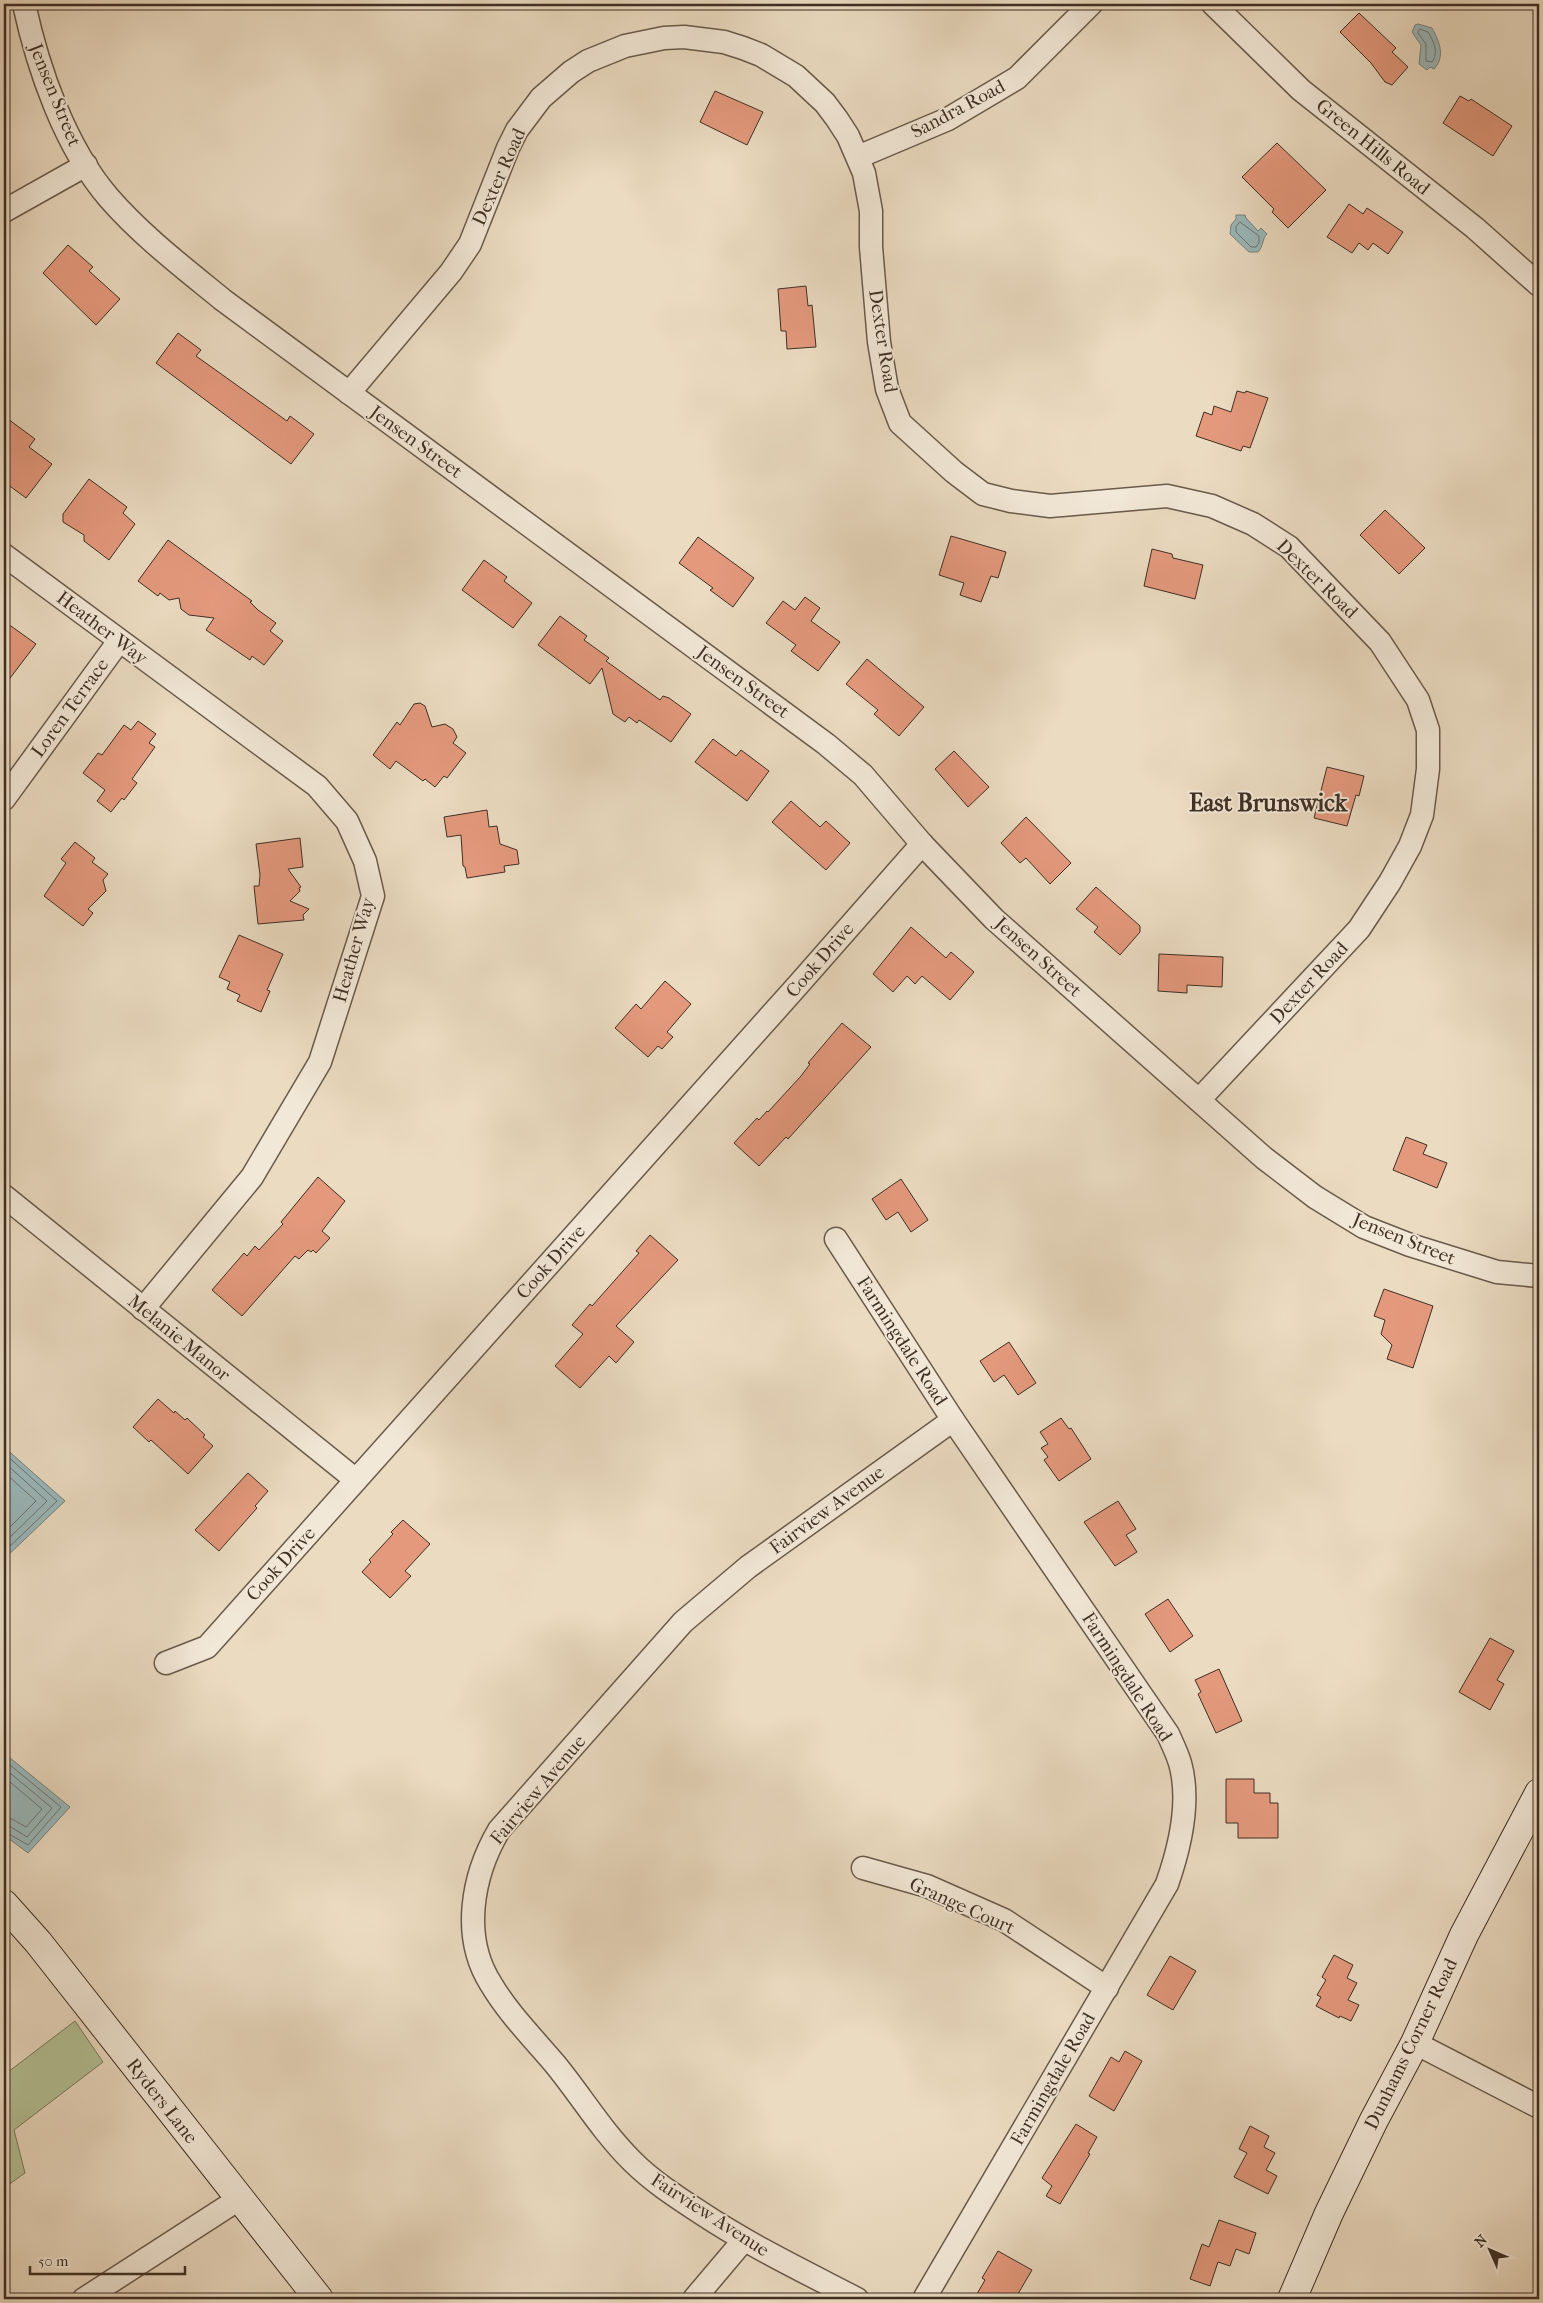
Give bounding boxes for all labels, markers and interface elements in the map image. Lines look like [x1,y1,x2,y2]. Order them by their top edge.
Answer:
street label: Jensen Street [24,39,86,150]
street label: Sandra Road [907,75,1009,143]
street label: Green Hills Road [1312,94,1435,200]
street label: Dexter Road [468,124,531,229]
street label: Dexter Road [864,288,902,395]
street label: Jensen Street [364,400,467,483]
street label: Dexter Road [1272,535,1363,624]
street label: Heather Way [52,587,152,670]
street label: Jensen Street [691,640,794,723]
street label: Loren Terrace [27,654,113,762]
district label: East Brunswick [1189,789,1348,817]
street label: Heather Way [329,894,380,1005]
street label: Jensen Street [989,911,1086,1002]
street label: Cook Drive [781,918,859,1002]
street label: Dexter Road [1265,937,1353,1029]
street label: Jensen Street [1348,1208,1459,1270]
street label: Cook Drive [512,1220,590,1304]
street label: Farmingdale Road [852,1272,952,1410]
street label: Melanie Manor [123,1290,235,1387]
street label: Fairview Avenue [765,1461,889,1559]
street label: Cook Drive [242,1522,320,1606]
street label: Farmingdale Road [1077,1608,1177,1746]
street label: Fairview Avenue [486,1731,590,1849]
street label: Grange Court [906,1873,1018,1939]
street label: Dunhams Corner Road [1360,1954,1462,2133]
street label: Farmingdale Road [1006,2008,1100,2149]
street label: Ryders Lane [122,2054,202,2148]
street label: Fairview Avenue [647,2169,773,2261]
north arrow [1466,2226,1516,2276]
text: N [1471,2231,1491,2251]
scale bar [30,2243,185,2275]
text: 50 m [38,2252,69,2270]

